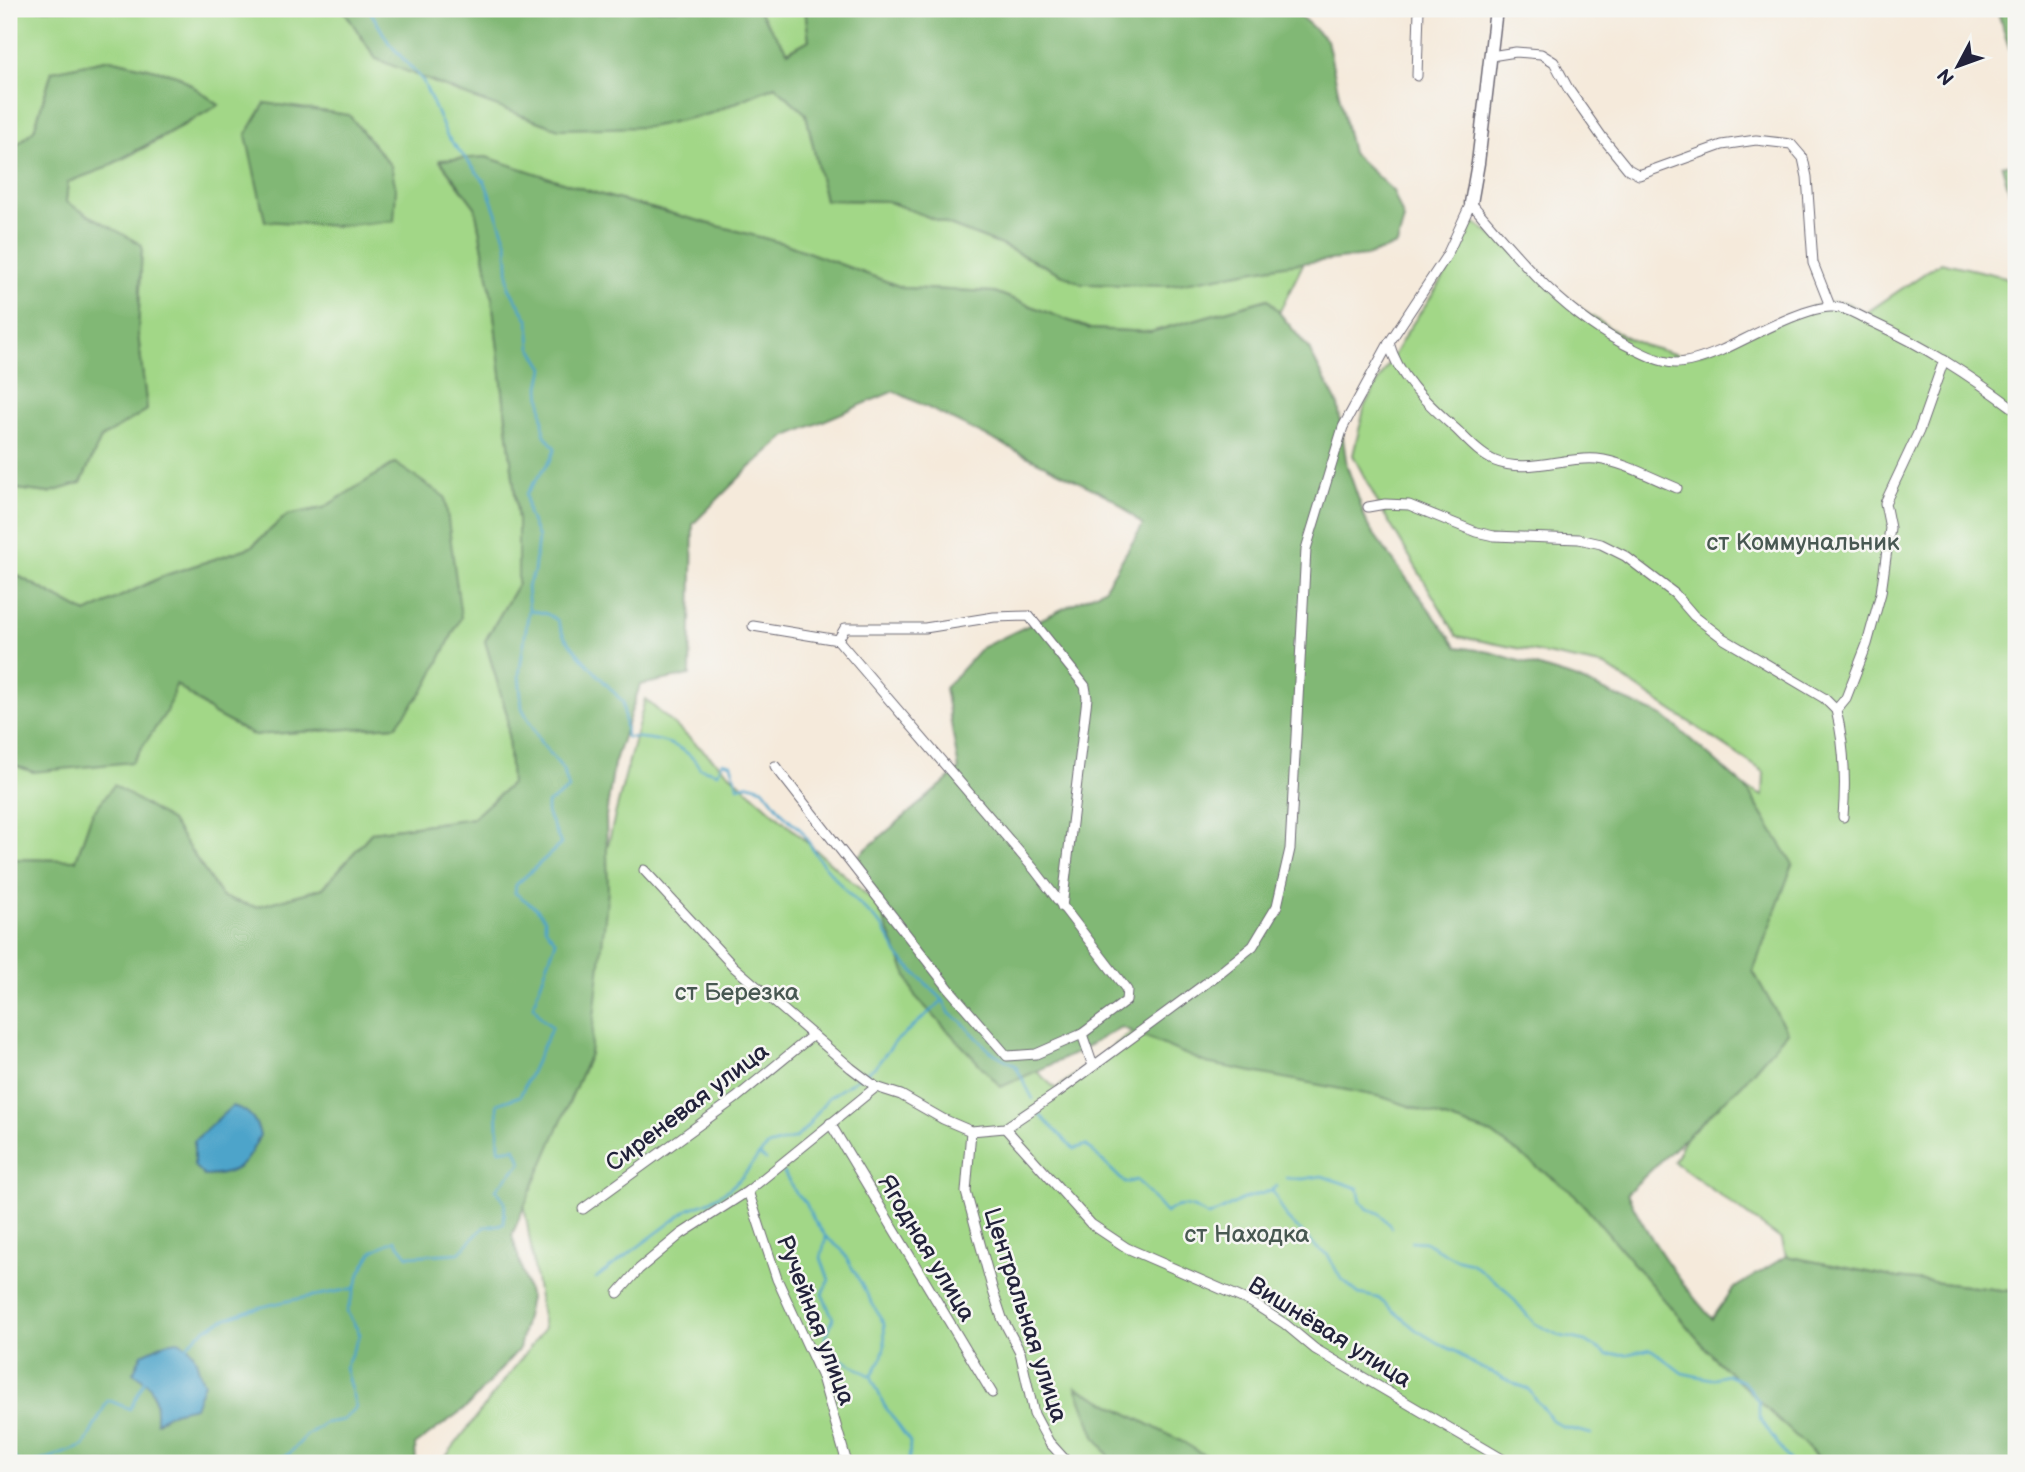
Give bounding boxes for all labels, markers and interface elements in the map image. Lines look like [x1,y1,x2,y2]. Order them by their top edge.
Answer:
north arrow [1924,32,1994,102]
text: N [1933,63,1960,89]
park label: ст Коммунальник [1706,528,1900,557]
park label: ст Березка [675,978,799,1007]
street label: Сиреневая улица [600,1037,774,1178]
street label: Ягодная улица [871,1170,982,1327]
street label: Центральная улица [977,1204,1074,1426]
park label: ст Находка [1184,1220,1310,1249]
street label: Ручейная улица [770,1231,861,1409]
street label: Вишнёвая улица [1243,1271,1417,1394]

